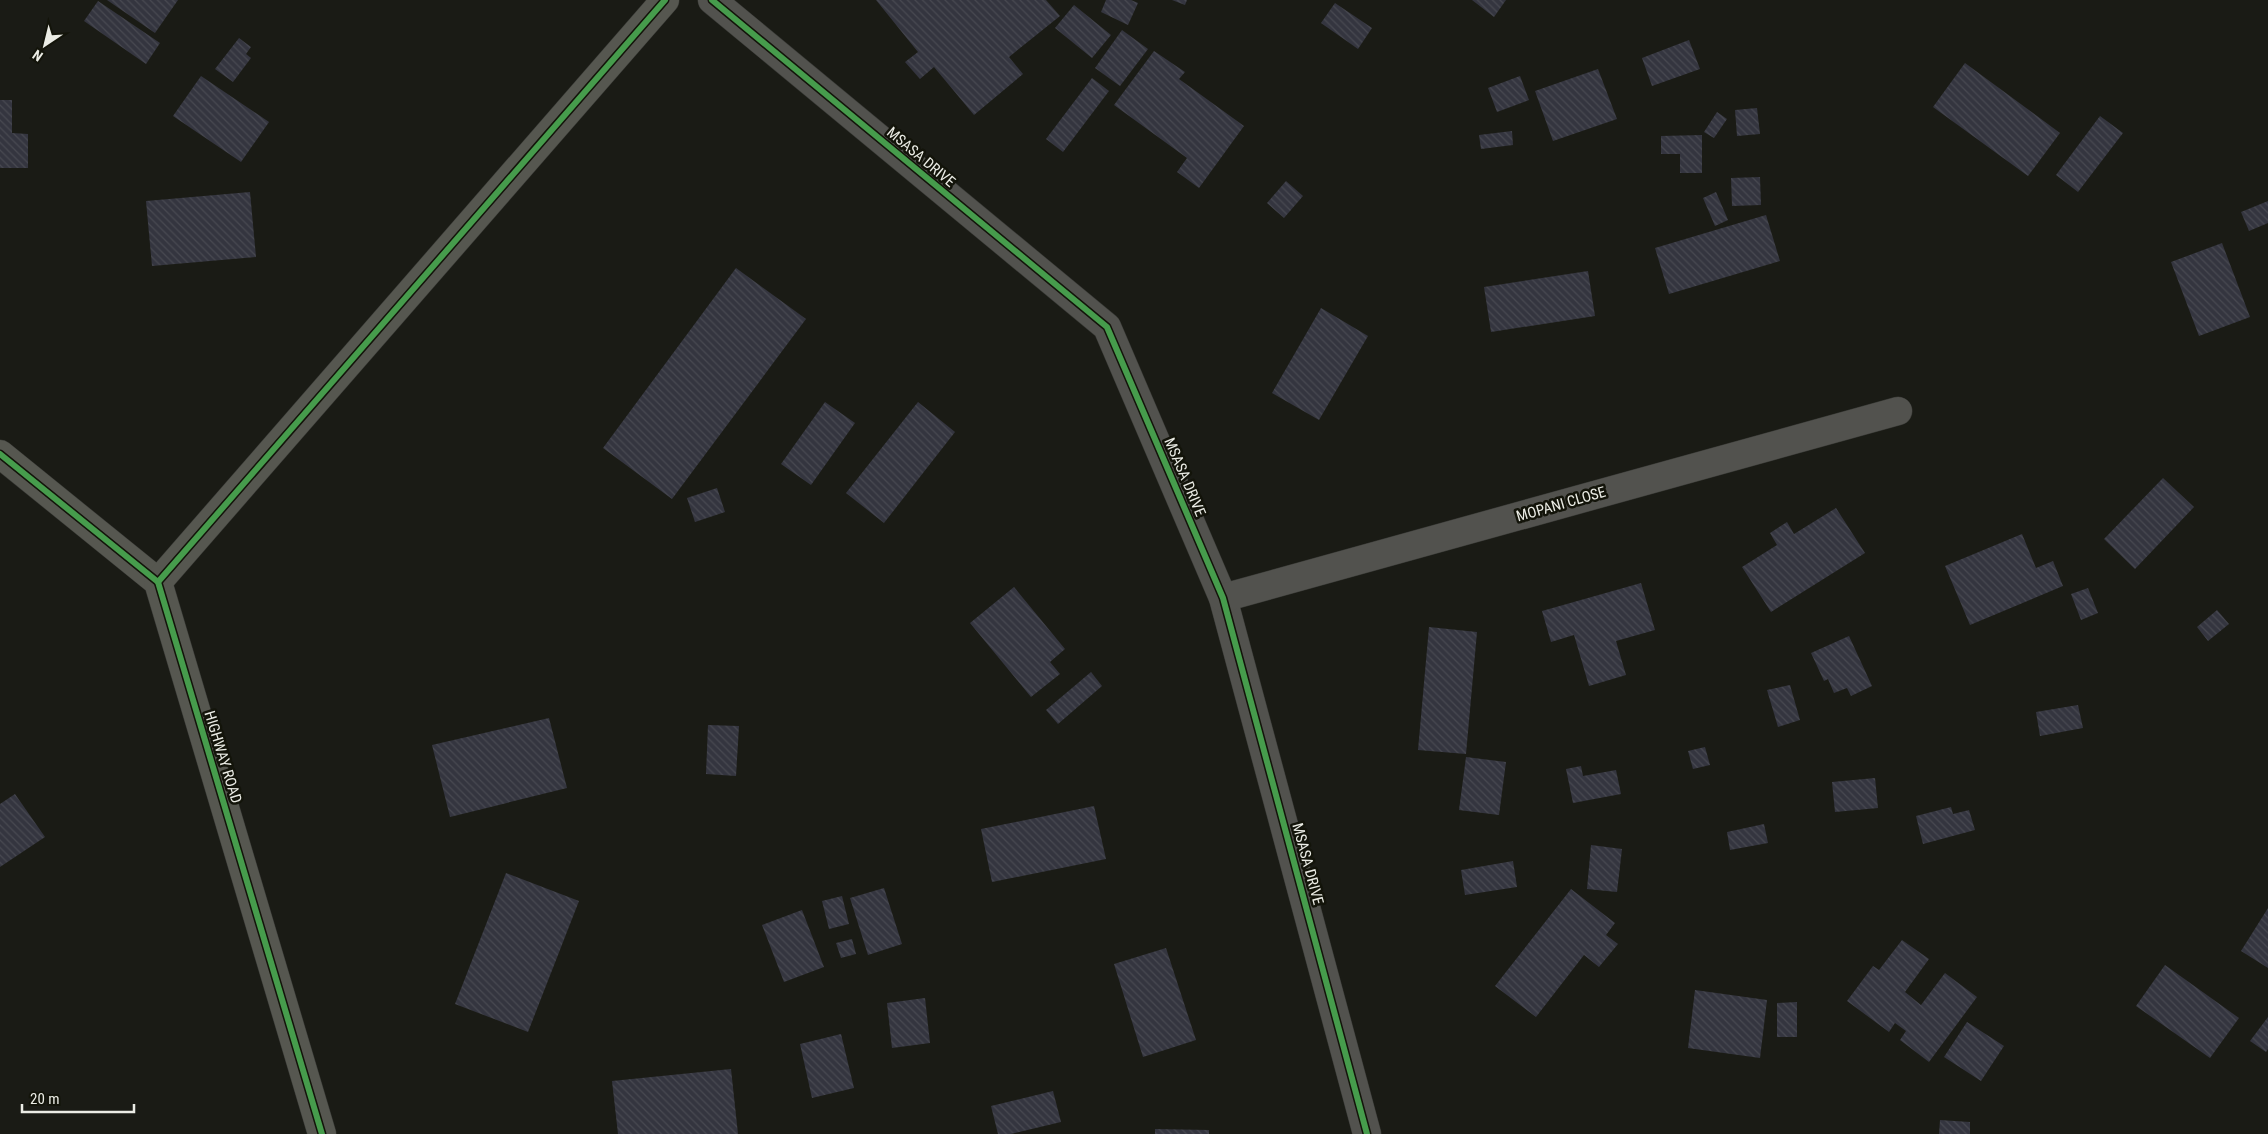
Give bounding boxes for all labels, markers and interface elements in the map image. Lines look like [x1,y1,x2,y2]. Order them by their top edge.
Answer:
north arrow [20,20,70,70]
text: N [29,47,46,65]
street label: MSASA DRIVE [883,123,959,191]
street label: MSASA DRIVE [1160,435,1210,519]
street label: MOPANI CLOSE [1514,483,1608,525]
street label: HIGHWAY ROAD [200,709,246,805]
street label: MSASA DRIVE [1288,821,1328,907]
scale bar [22,1082,135,1114]
text: 20 m [30,1090,60,1108]

